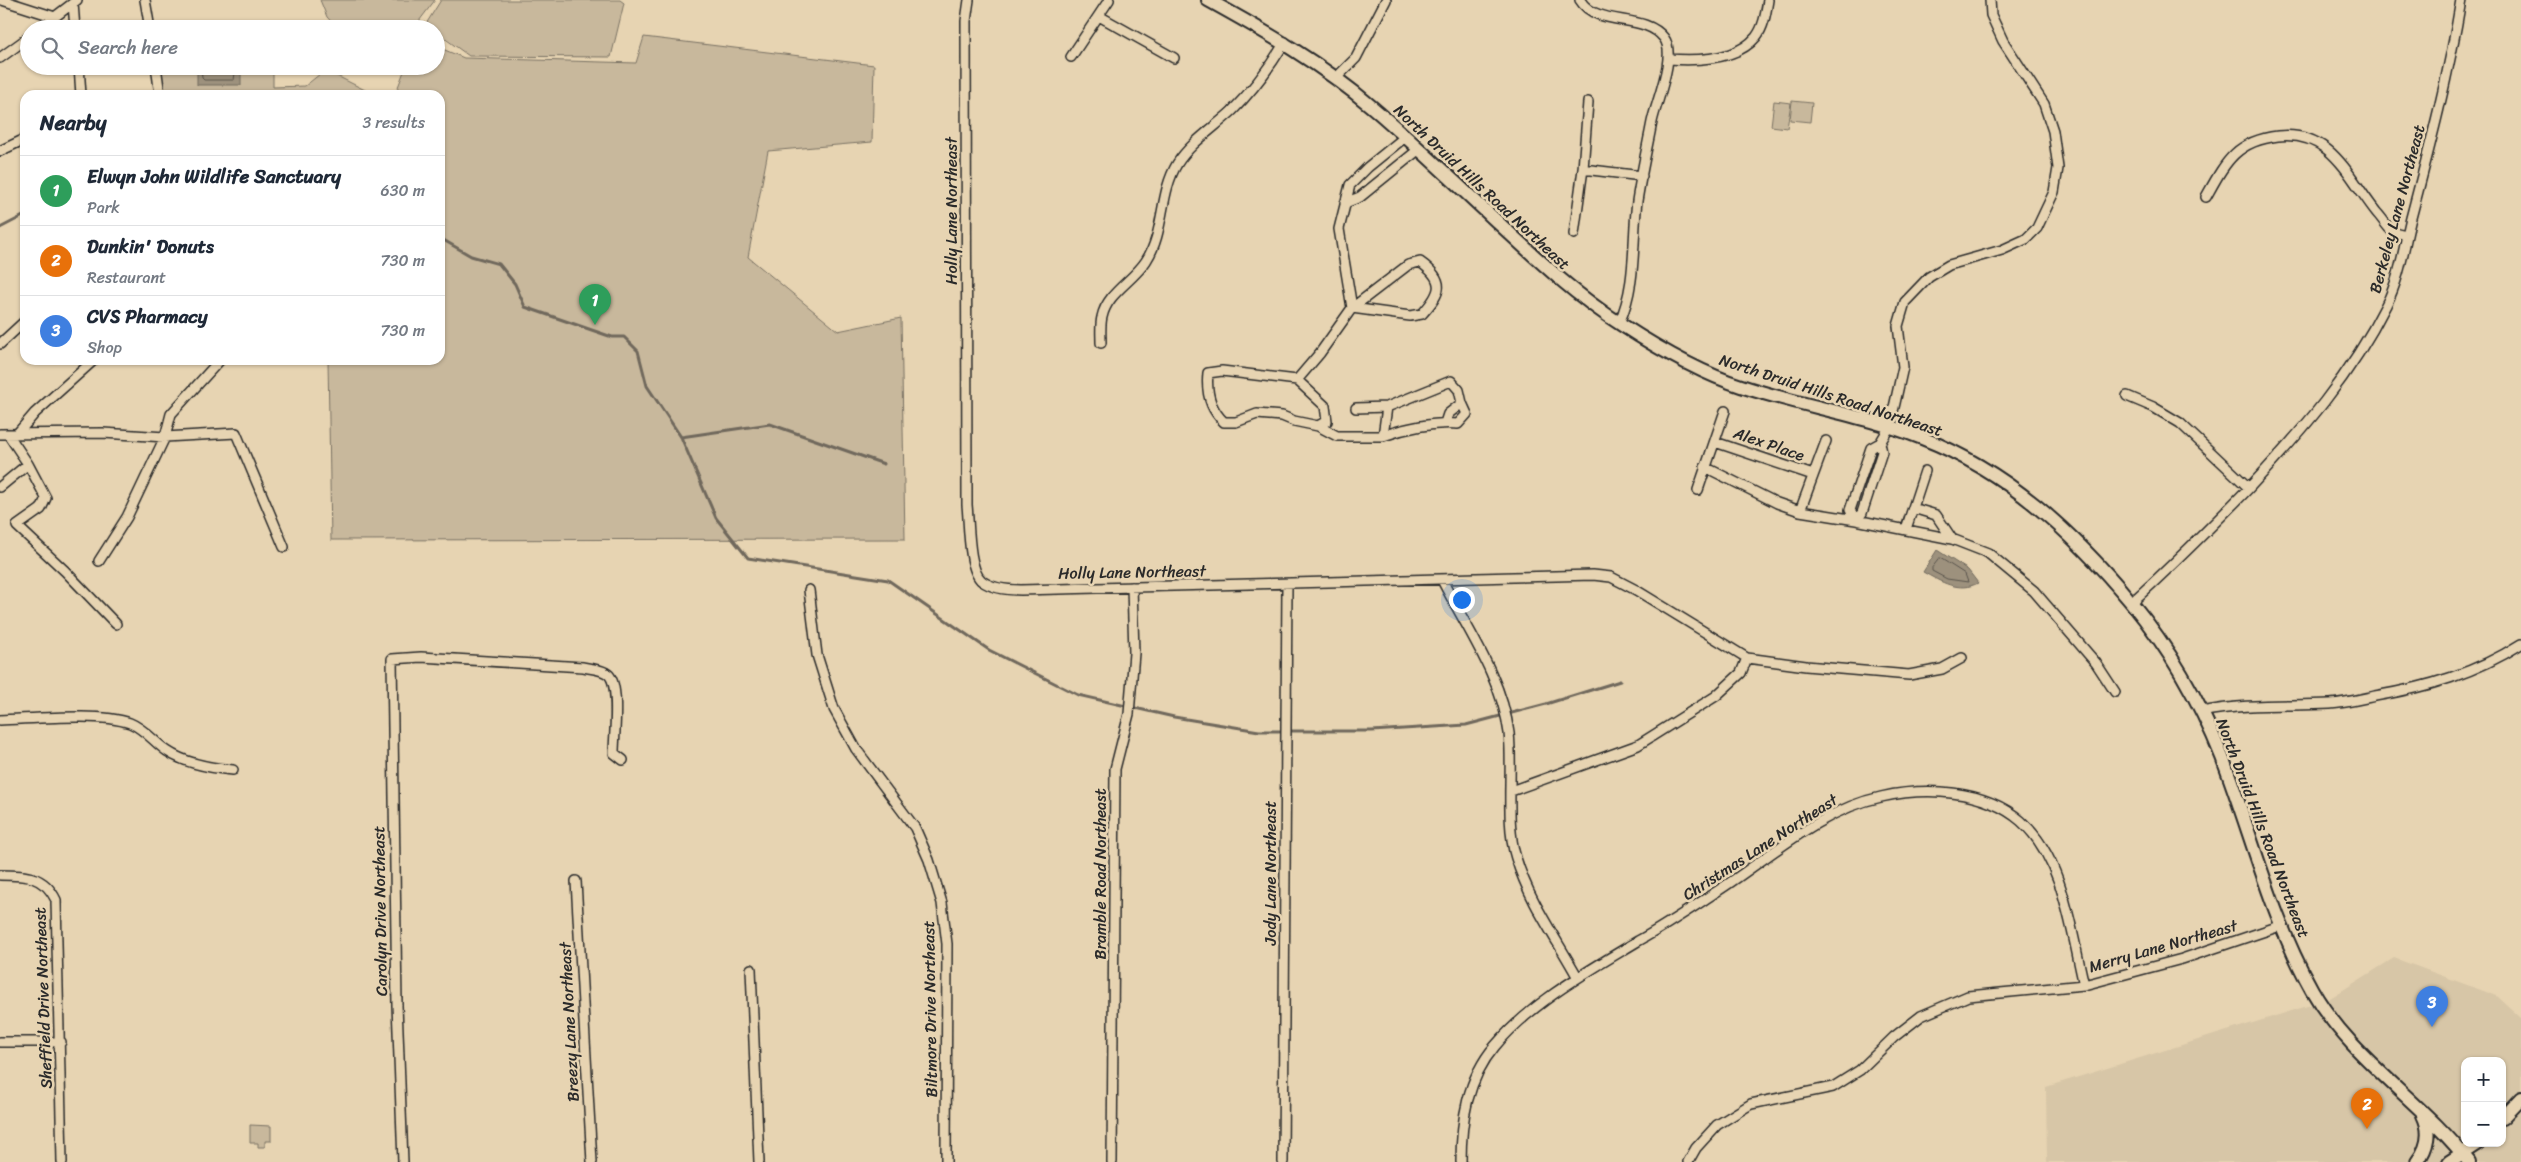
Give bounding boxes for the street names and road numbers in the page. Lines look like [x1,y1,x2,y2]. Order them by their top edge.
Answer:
street label: North Druid Hills Road Northeast [1387,97,1577,277]
street label: Berkeley Lane Northeast [2361,121,2433,297]
street label: Holly Lane Northeast [937,137,966,285]
street label: North Druid Hills Road Northeast [1715,345,1947,445]
street label: Alex Place [1729,418,1809,470]
street label: Holly Lane Northeast [1058,556,1207,588]
street label: North Druid Hills Road Northeast [2208,714,2318,942]
street label: Christmas Lane Northeast [1676,785,1844,908]
street label: Bramble Road Northeast [1086,788,1115,960]
street label: Jody Lane Northeast [1256,801,1285,946]
street label: Carolyn Drive Northeast [364,826,396,996]
street label: Sheffield Drive Northeast [25,907,61,1089]
street label: Merry Lane Northeast [2085,911,2241,981]
street label: Biltmore Drive Northeast [914,920,946,1098]
street label: Breezy Lane Northeast [550,941,588,1103]

